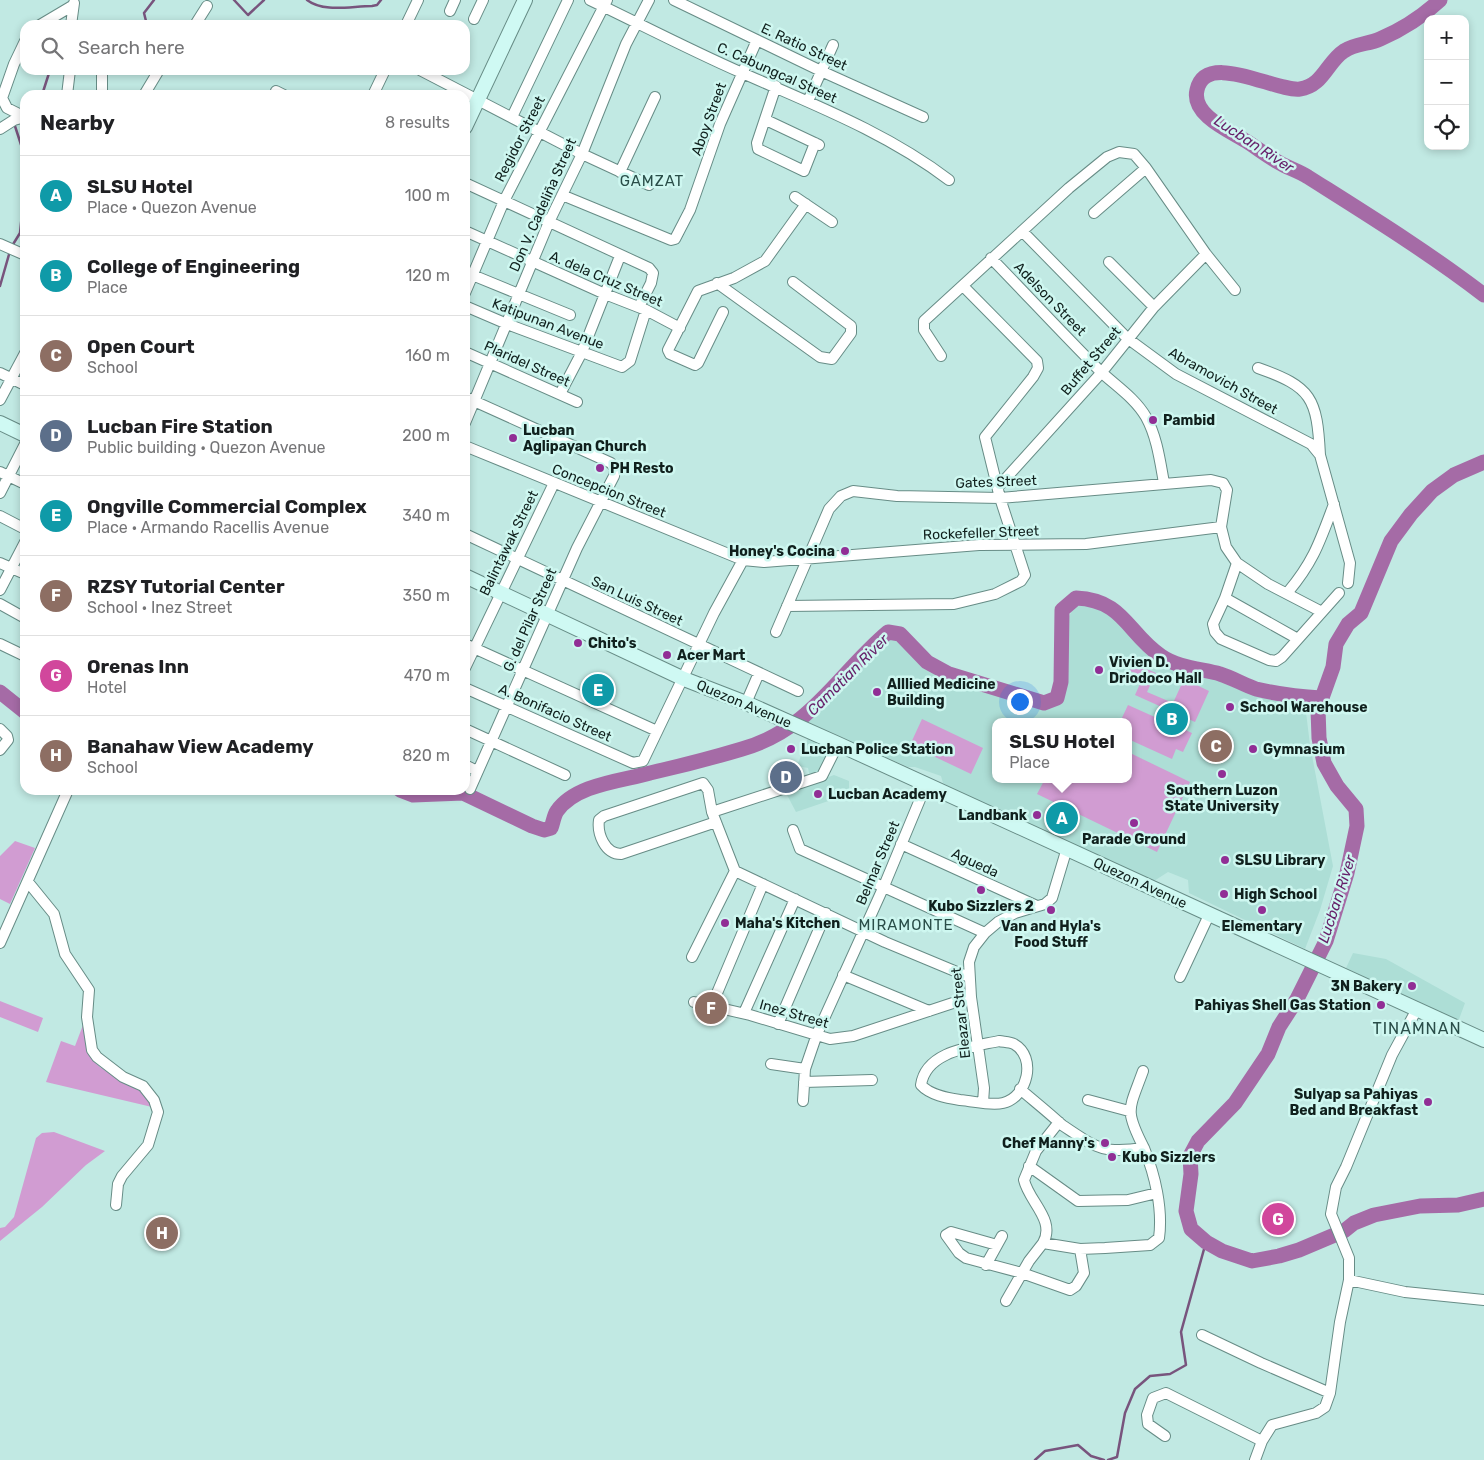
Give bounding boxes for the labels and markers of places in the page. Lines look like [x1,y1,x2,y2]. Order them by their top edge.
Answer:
place label: Pambid [1163,412,1215,429]
marker: Pambid [1147,414,1159,426]
place label: Lucban Aglipayan Church [523,422,647,455]
marker: Lucban Aglipayan Church [507,432,519,444]
place label: PH Resto [610,460,674,477]
marker: PH Resto [594,462,606,474]
place label: Honey's Cocina [729,543,835,560]
marker: Honey's Cocina [839,545,851,557]
place label: Chito's [588,635,637,652]
marker: Chito's [572,637,584,649]
place label: Acer Mart [677,647,746,664]
marker: Acer Mart [661,649,673,661]
place label: Vivien D. Driodoco Hall [1109,654,1202,687]
marker: Vivien D. Driodoco Hall [1093,664,1105,676]
pin: E [582,671,614,709]
place label: Alllied Medicine Building [887,676,996,709]
marker: Alllied Medicine Building [871,686,883,698]
place label: School Warehouse [1240,699,1368,716]
pin: B [1156,700,1188,738]
marker: School Warehouse [1224,701,1236,713]
pin: C [1200,727,1232,765]
place label: Lucban Police Station [801,741,953,758]
place label: Gymnasium [1263,741,1345,758]
marker: Lucban Police Station [785,743,797,755]
marker: Gymnasium [1247,743,1259,755]
pin: D [770,758,802,796]
marker: Southern Luzon State University [1216,768,1228,780]
place label: Southern Luzon State University [1165,782,1280,815]
place label: Lucban Academy [828,786,947,803]
marker: Lucban Academy [812,788,824,800]
pin: A [1046,799,1078,837]
place label: Landbank [958,807,1028,824]
marker: Landbank [1031,809,1043,821]
marker: Parade Ground [1128,817,1140,829]
place label: Parade Ground [1082,831,1186,848]
place label: SLSU Library [1235,852,1326,869]
marker: SLSU Library [1219,854,1231,866]
marker: Kubo Sizzlers 2 [975,884,987,896]
place label: High School [1234,886,1317,903]
marker: High School [1218,888,1230,900]
place label: Kubo Sizzlers 2 [928,898,1034,915]
marker: Van and Hyla's Food Stuff [1045,904,1057,916]
marker: Elementary [1256,904,1268,916]
place label: Maha's Kitchen [735,915,840,932]
marker: Maha's Kitchen [719,917,731,929]
place label: Van and Hyla's Food Stuff [1001,918,1101,951]
place label: Elementary [1222,918,1303,935]
place label: 3N Bakery [1331,978,1403,995]
marker: 3N Bakery [1406,980,1418,992]
pin: F [695,989,727,1027]
place label: Pahiyas Shell Gas Station [1194,997,1371,1014]
marker: Pahiyas Shell Gas Station [1375,999,1387,1011]
place label: Sulyap sa Pahiyas Bed and Breakfast [1289,1086,1418,1119]
marker: Sulyap sa Pahiyas Bed and Breakfast [1422,1096,1434,1108]
place label: Chef Manny's [1002,1135,1095,1152]
marker: Chef Manny's [1099,1137,1111,1149]
place label: Kubo Sizzlers [1122,1149,1216,1166]
marker: Kubo Sizzlers [1106,1151,1118,1163]
pin: G [1262,1200,1294,1238]
pin: H [146,1214,178,1252]

